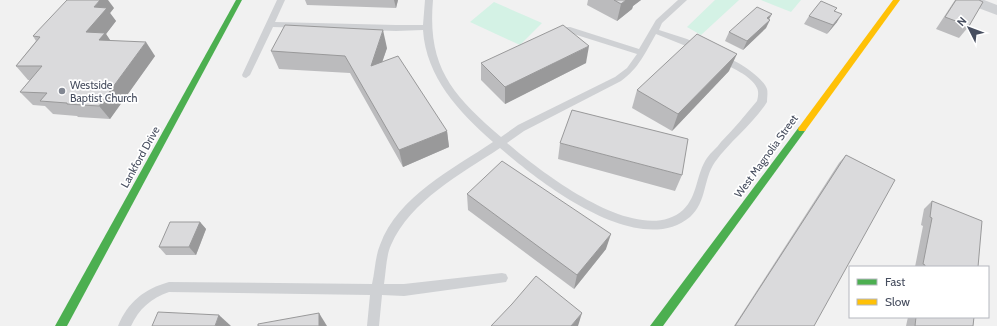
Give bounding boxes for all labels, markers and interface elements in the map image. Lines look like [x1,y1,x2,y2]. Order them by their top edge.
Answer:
north arrow [949,8,989,48]
text: N [954,14,969,29]
place label: Westside Baptist Church [70,78,138,105]
marker: Westside Baptist Church [57,86,67,96]
street label: West Magnolia Street [731,112,801,200]
street label: Lankford Drive [117,124,163,190]
legend [849,266,989,318]
text: Fast [885,274,905,289]
text: Slow [885,294,910,309]

